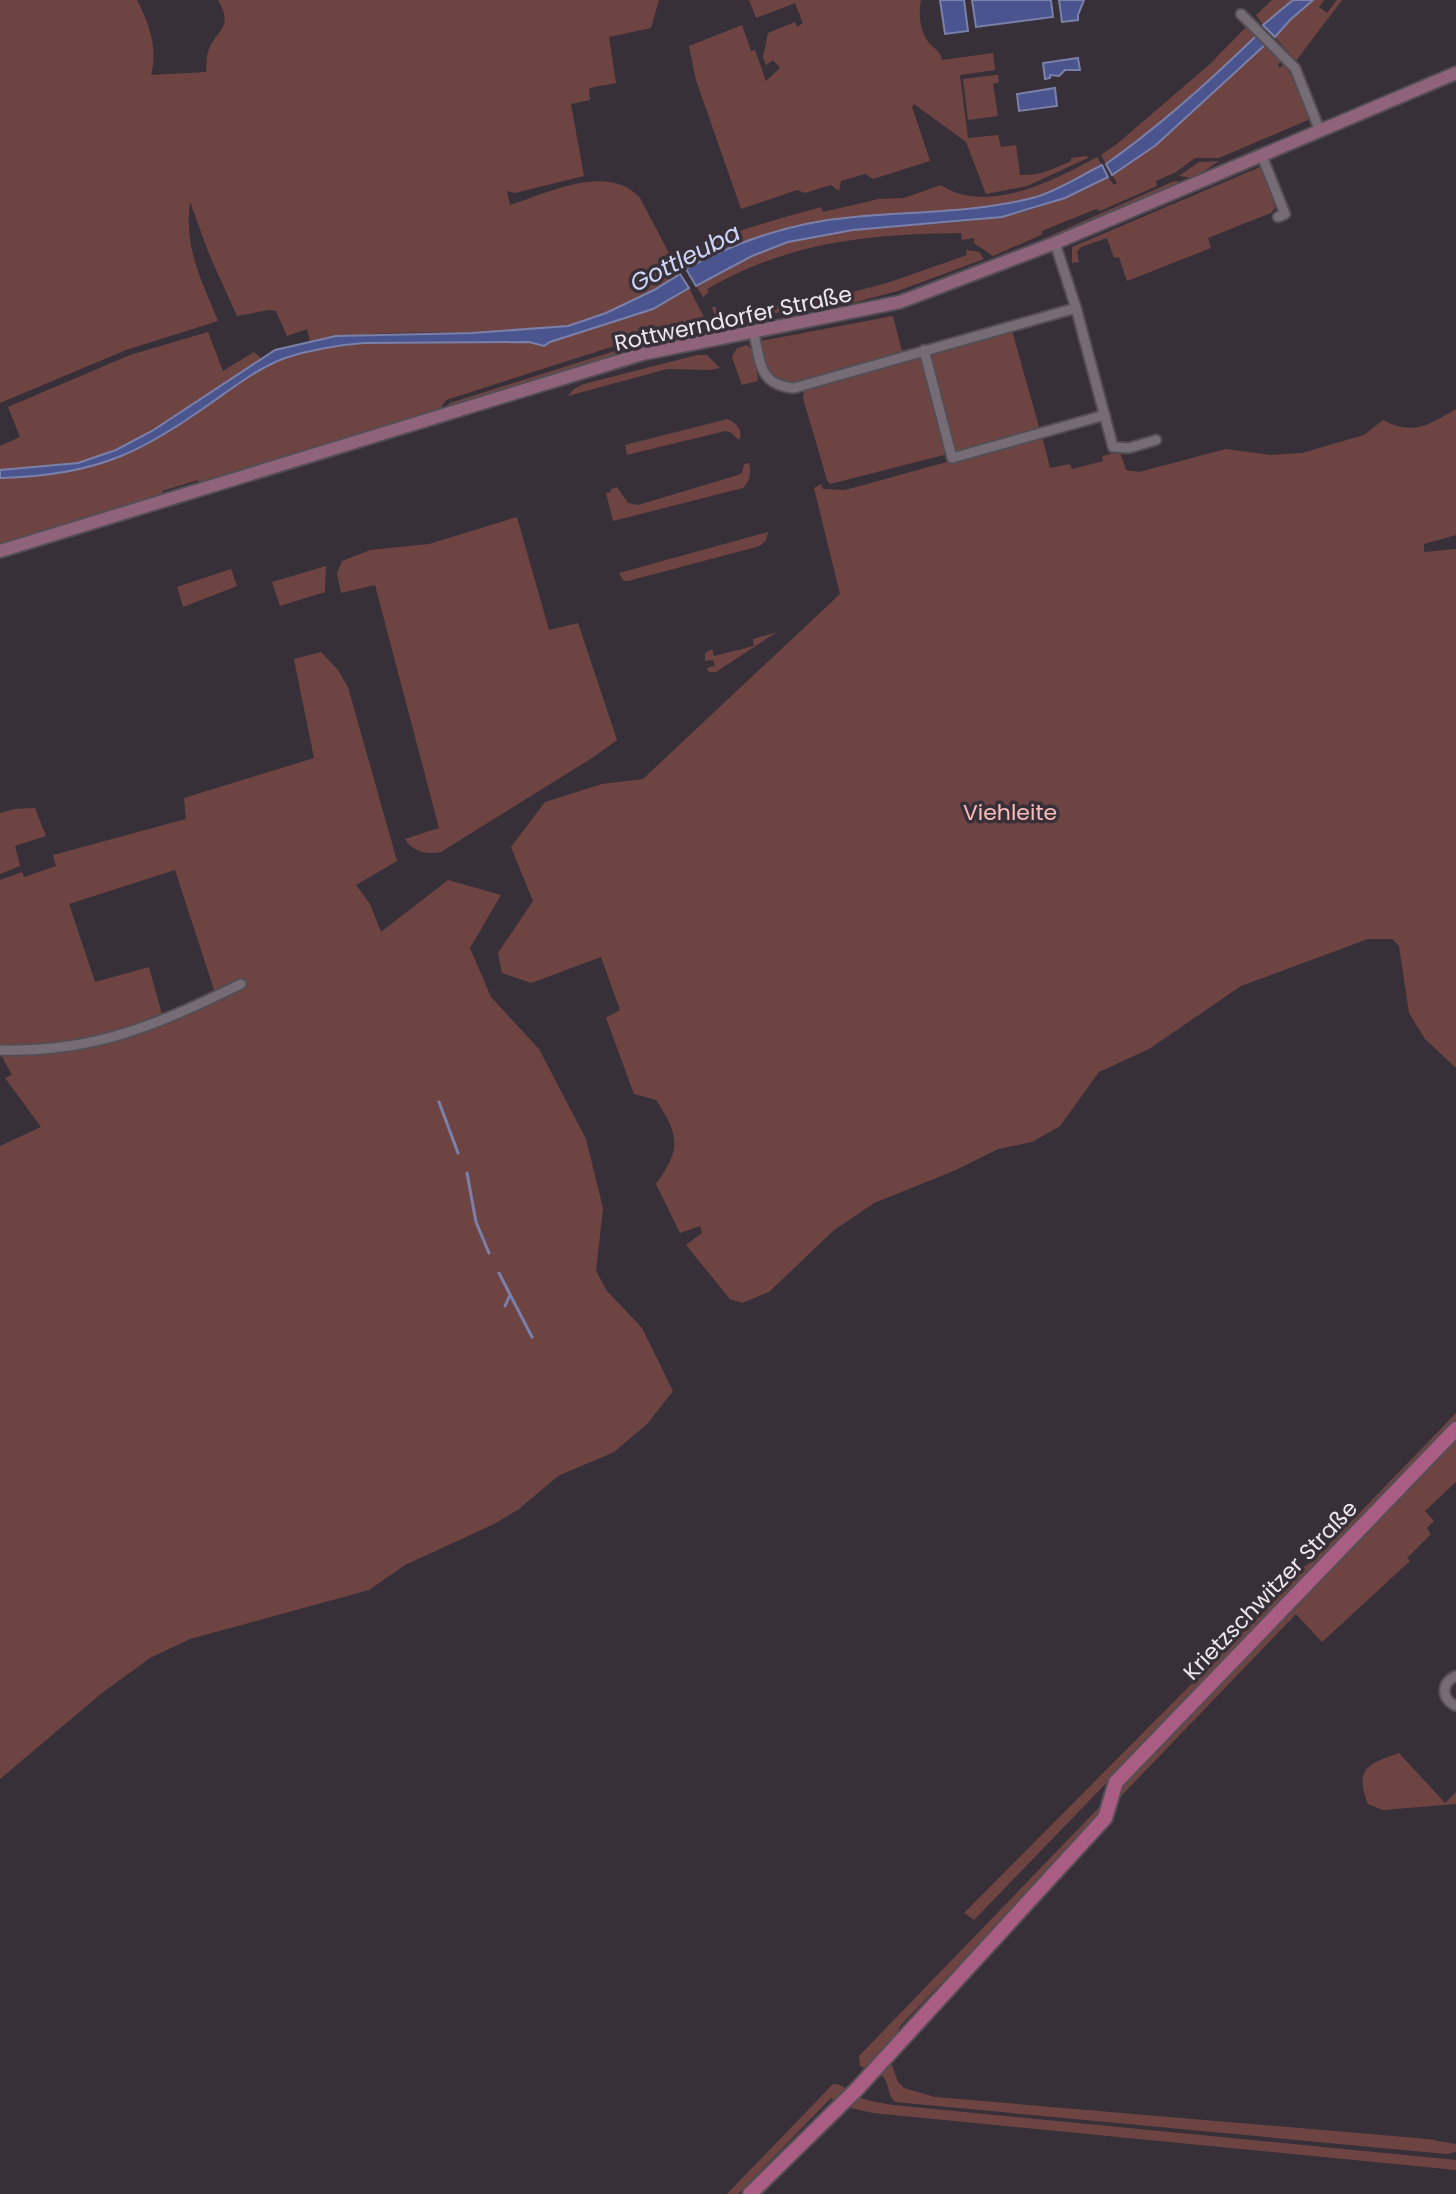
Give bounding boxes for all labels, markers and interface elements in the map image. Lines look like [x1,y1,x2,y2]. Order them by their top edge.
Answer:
water label: Gottleuba [624,216,746,300]
street label: Rottwerndorfer Straße [611,278,855,359]
park label: Viehleite [963,797,1057,828]
street label: Krietzschwitzer Straße [1176,1494,1365,1687]

